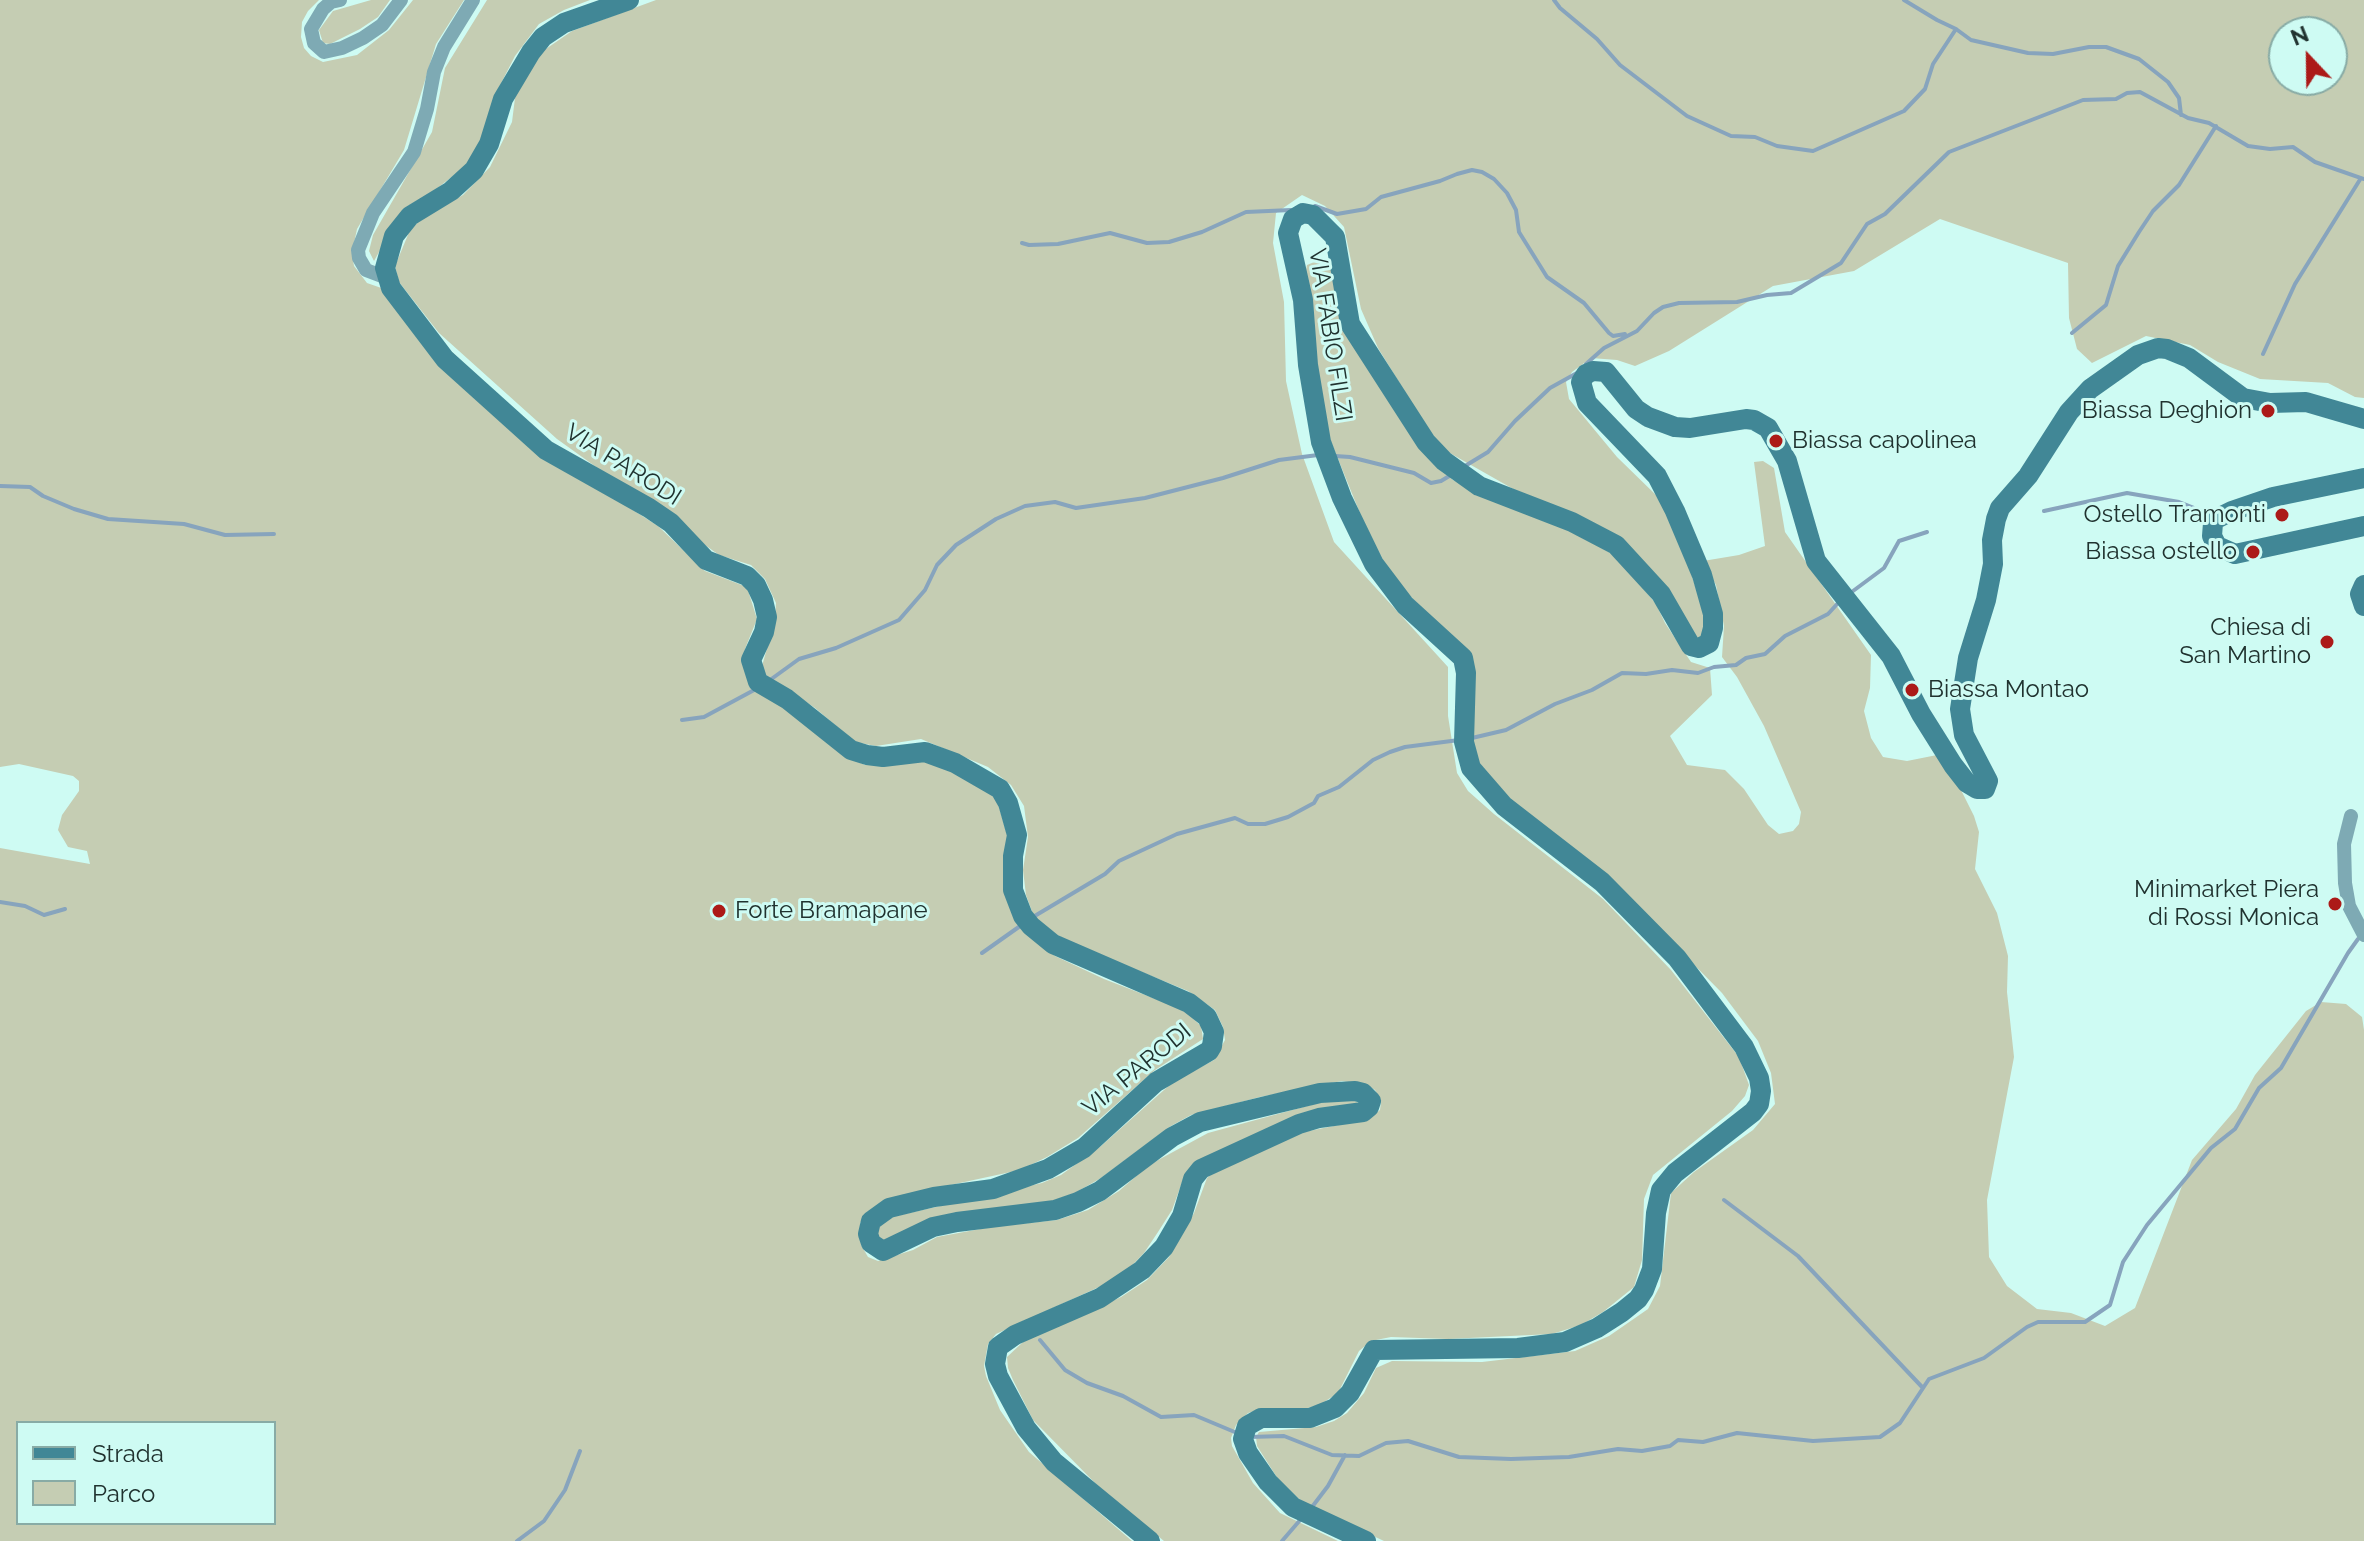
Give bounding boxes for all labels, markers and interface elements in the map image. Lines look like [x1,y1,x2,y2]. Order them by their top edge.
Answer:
north arrow [2268,16,2348,96]
text: N [2287,20,2312,51]
street label: VIA FABIO FILZI [1302,246,1358,424]
place label: Biassa Deghion [2082,397,2252,425]
marker: Biassa Deghion [2259,402,2277,420]
street label: VIA PARODI [560,418,686,512]
place label: Biassa capolinea [1792,427,1977,455]
marker: Biassa capolinea [1767,432,1785,450]
place label: Ostello Tramonti [2084,501,2266,529]
marker: Ostello Tramonti [2273,506,2291,524]
place label: Biassa ostello [2085,538,2237,566]
marker: Biassa ostello [2244,543,2262,561]
place label: Chiesa di San Martino [2179,614,2311,670]
marker: Chiesa di San Martino [2318,633,2336,651]
place label: Biassa Montao [1928,676,2089,704]
marker: Biassa Montao [1903,681,1921,699]
place label: Minimarket Piera di Rossi Monica [2134,876,2319,932]
marker: Minimarket Piera di Rossi Monica [2326,895,2344,913]
place label: Forte Bramapane [735,897,928,925]
marker: Forte Bramapane [710,902,728,920]
street label: VIA PARODI [1077,1017,1197,1123]
legend [16,1421,276,1525]
text: Strada [92,1439,164,1468]
text: Parco [92,1479,155,1508]

